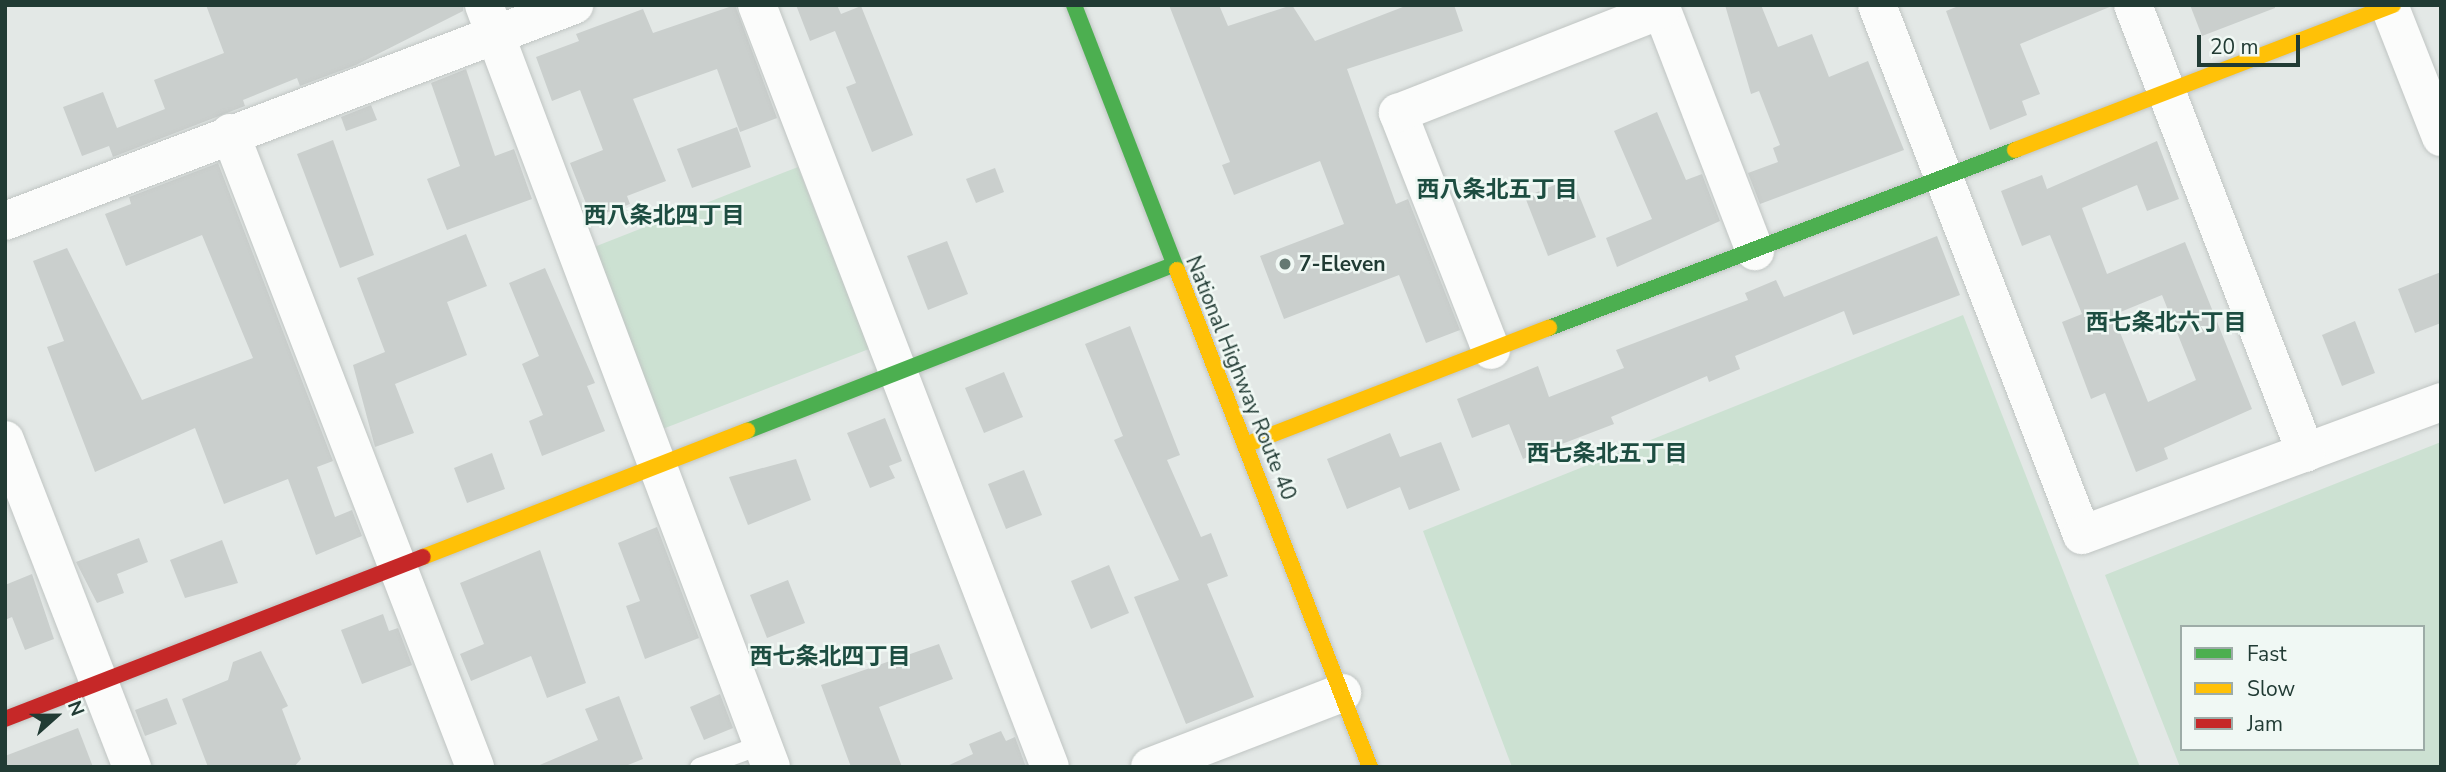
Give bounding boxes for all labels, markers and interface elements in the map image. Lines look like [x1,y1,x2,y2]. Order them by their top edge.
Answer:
scale bar [2201,21,2304,65]
text: 20 m [2210,33,2259,61]
district label: 西八条北五丁目 [1417,176,1577,204]
district label: 西八条北四丁目 [584,202,744,230]
place label: 7-Eleven [1299,251,1386,277]
street label: National Highway Route 40 [1180,252,1302,504]
marker: 7-Eleven [1277,256,1293,272]
district label: 西七条北六丁目 [2086,309,2246,337]
district label: 西七条北五丁目 [1527,440,1687,468]
legend [2180,625,2425,751]
text: Fast [2247,640,2287,668]
district label: 西七条北四丁目 [750,643,910,671]
text: Slow [2247,675,2295,703]
north arrow [21,681,91,751]
text: N [61,697,90,720]
text: Jam [2247,710,2283,738]

